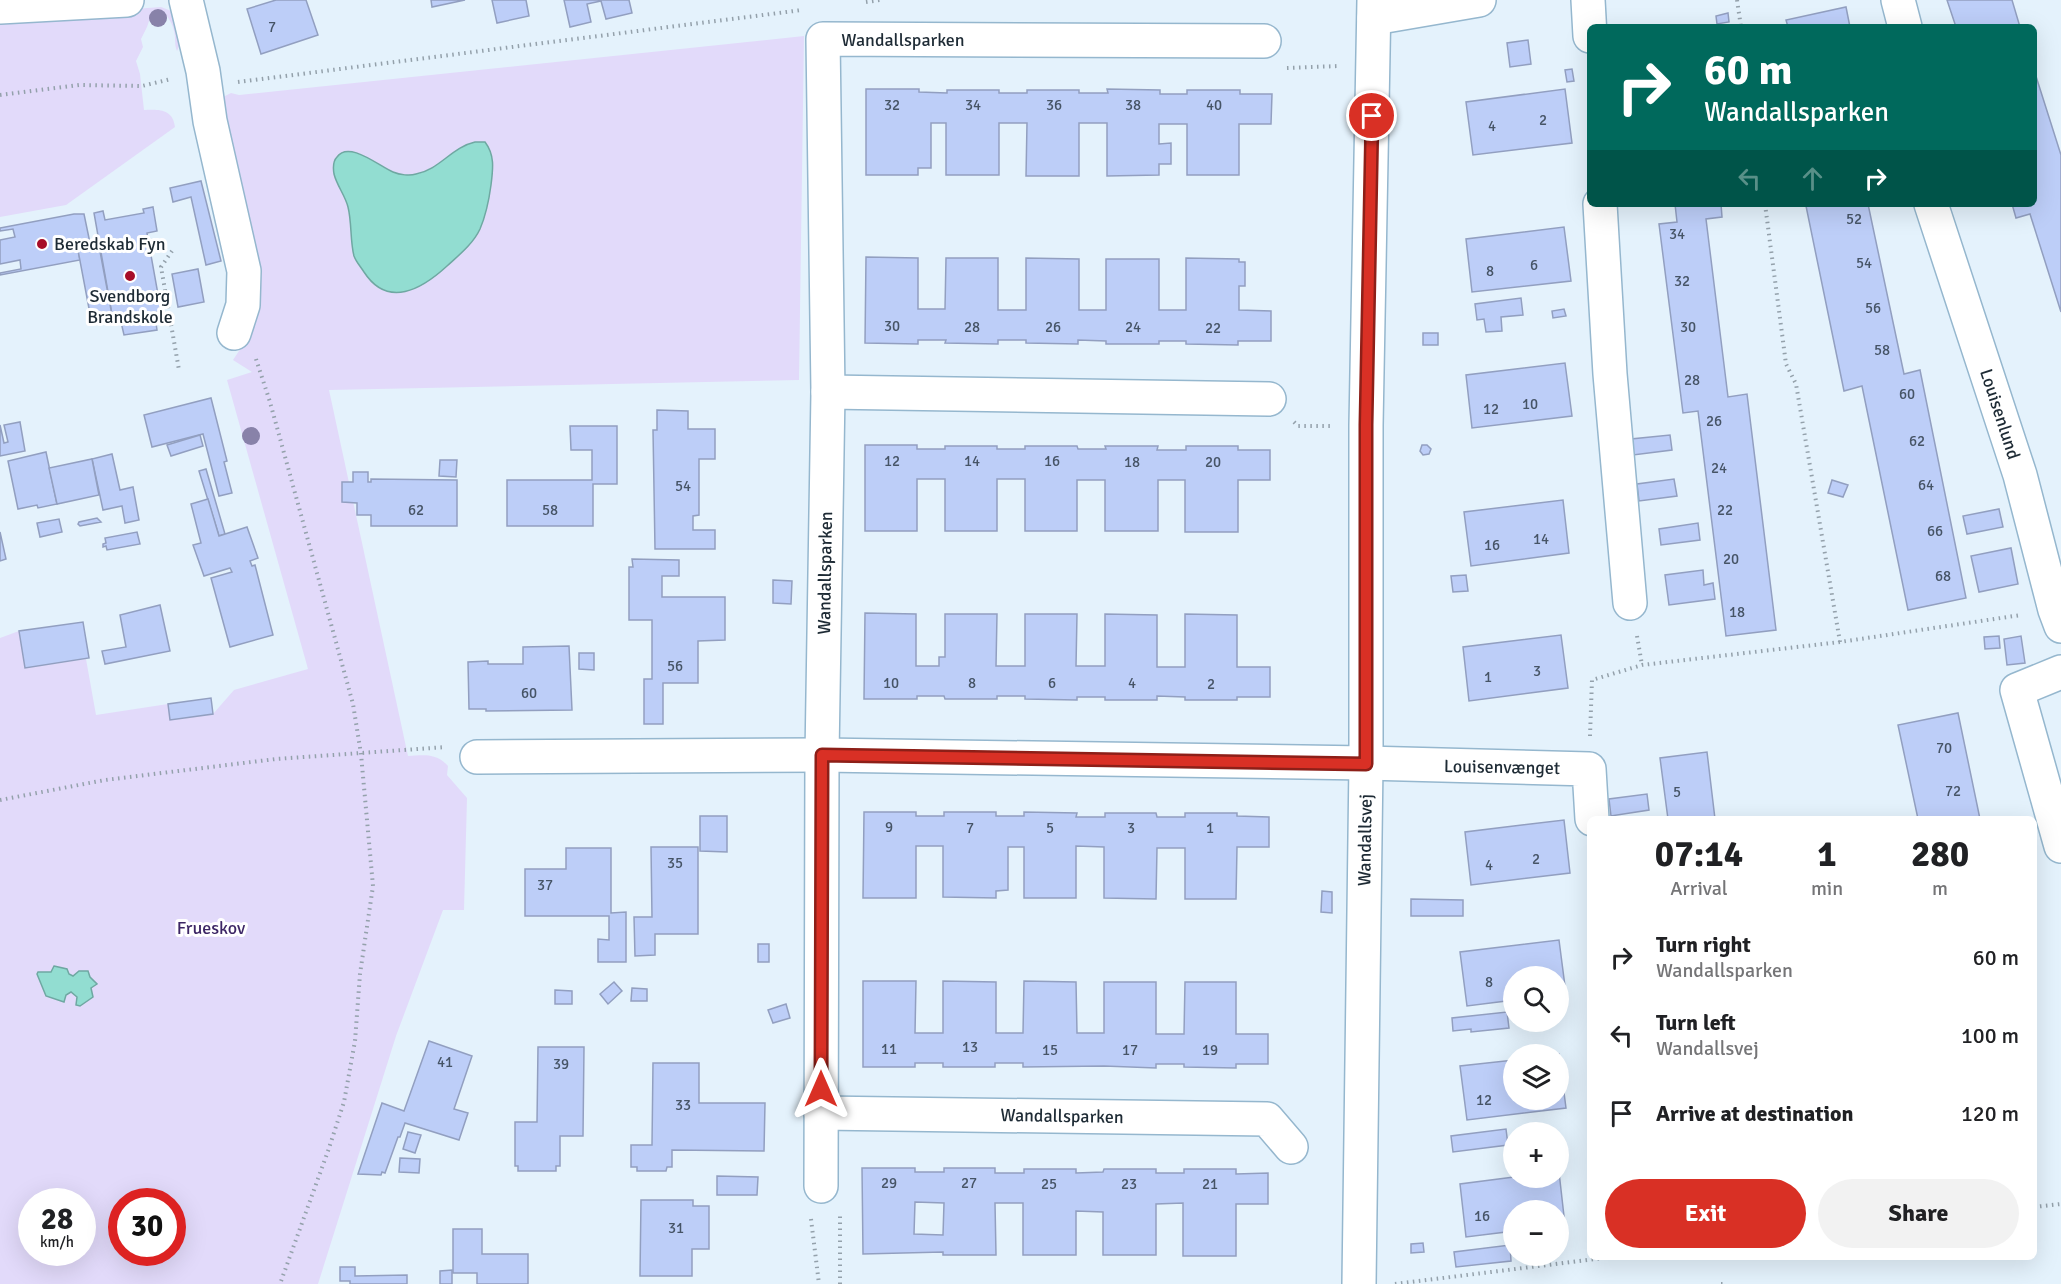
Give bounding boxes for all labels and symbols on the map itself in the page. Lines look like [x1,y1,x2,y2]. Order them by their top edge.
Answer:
house number: 7 [268,18,276,36]
street label: Wandallsparken [841,29,965,51]
pin [1346,90,1397,141]
house number: 32 [884,96,900,114]
house number: 34 [965,96,981,114]
house number: 36 [1046,96,1062,114]
house number: 38 [1125,96,1141,114]
house number: 40 [1206,96,1222,114]
house number: 2 [1539,111,1547,129]
house number: 4 [1488,117,1496,135]
house number: 52 [1846,210,1862,228]
house number: 34 [1669,225,1685,243]
place label: Beredskab Fyn [54,233,166,255]
marker: Beredskab Fyn [35,237,49,251]
house number: 54 [1856,254,1872,272]
house number: 6 [1530,256,1538,274]
house number: 8 [1486,262,1494,280]
marker: Svendborg Brandskole [123,269,137,283]
house number: 32 [1674,272,1690,290]
place label: Svendborg Brandskole [87,285,173,328]
house number: 56 [1865,299,1881,317]
house number: 30 [884,317,900,335]
house number: 28 [964,318,980,336]
house number: 26 [1045,318,1061,336]
house number: 24 [1125,318,1141,336]
house number: 30 [1680,318,1696,336]
house number: 22 [1205,319,1221,337]
house number: 58 [1874,341,1890,359]
street label: Louisenlund [1975,366,2025,462]
house number: 28 [1684,371,1700,389]
house number: 60 [1899,385,1915,403]
house number: 10 [1522,395,1538,413]
house number: 12 [1483,400,1499,418]
house number: 26 [1706,412,1722,430]
house number: 62 [1909,432,1925,450]
house number: 12 [884,452,900,470]
house number: 14 [964,452,980,470]
house number: 16 [1044,452,1060,470]
house number: 18 [1124,453,1140,471]
house number: 20 [1205,453,1221,471]
house number: 24 [1711,459,1727,477]
house number: 64 [1918,476,1934,494]
house number: 54 [675,477,691,495]
house number: 62 [408,501,424,519]
house number: 58 [542,501,558,519]
house number: 22 [1717,501,1733,519]
street label: Wandallsparken [813,511,837,635]
house number: 66 [1927,522,1943,540]
house number: 14 [1533,530,1549,548]
house number: 16 [1484,536,1500,554]
house number: 20 [1723,550,1739,568]
house number: 68 [1935,567,1951,585]
house number: 18 [1729,603,1745,621]
house number: 56 [667,657,683,675]
house number: 3 [1533,662,1541,680]
house number: 1 [1484,668,1492,686]
house number: 10 [883,674,899,692]
house number: 8 [968,674,976,692]
house number: 6 [1048,674,1056,692]
house number: 4 [1128,674,1136,692]
house number: 2 [1207,675,1215,693]
house number: 60 [521,684,537,702]
house number: 70 [1936,739,1952,757]
street label: Louisenvænget [1444,755,1560,779]
house number: 72 [1945,782,1961,800]
house number: 5 [1673,783,1681,801]
street label: Wandallsvej [1353,794,1377,886]
house number: 9 [885,818,893,836]
house number: 7 [966,819,974,837]
house number: 5 [1046,819,1054,837]
house number: 3 [1127,819,1135,837]
house number: 1 [1206,819,1214,837]
house number: 2 [1532,850,1540,868]
house number: 35 [667,854,683,872]
house number: 4 [1485,856,1493,874]
house number: 37 [537,876,553,894]
park label: Frueskov [177,917,246,939]
house number: 8 [1485,973,1493,991]
house number: 13 [962,1038,978,1056]
house number: 11 [881,1040,897,1058]
house number: 15 [1042,1041,1058,1059]
house number: 17 [1122,1041,1138,1059]
house number: 19 [1202,1041,1218,1059]
house number: 41 [437,1053,453,1071]
house number: 39 [553,1055,569,1073]
position arrow [789,1057,853,1121]
house number: 12 [1476,1091,1492,1109]
house number: 33 [675,1096,691,1114]
street label: Wandallsparken [1000,1104,1124,1128]
house number: 29 [881,1174,897,1192]
house number: 27 [961,1174,977,1192]
house number: 25 [1041,1175,1057,1193]
house number: 23 [1121,1175,1137,1193]
house number: 21 [1202,1175,1218,1193]
speed limit sign: 30 [108,1188,186,1266]
house number: 16 [1474,1207,1490,1225]
house number: 31 [668,1219,684,1237]

